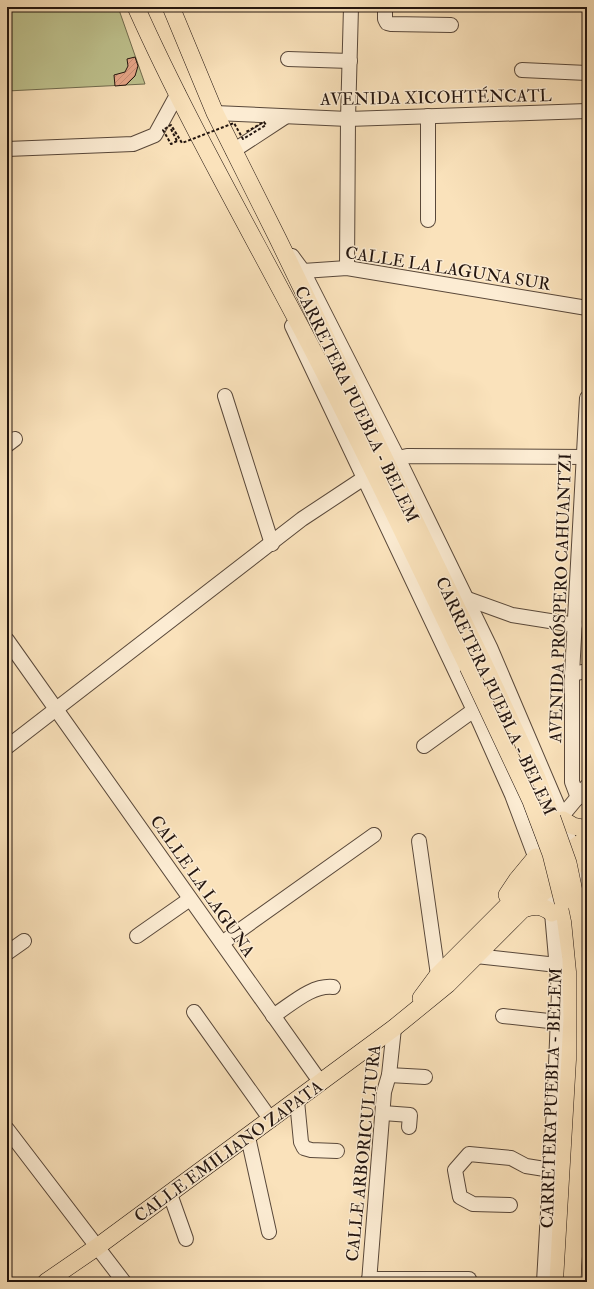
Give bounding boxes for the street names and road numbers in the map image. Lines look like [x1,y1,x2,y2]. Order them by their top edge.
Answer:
street label: AVENIDA XICOHTÉNCATL [319,84,553,110]
street label: CALLE LA LAGUNA SUR [344,242,553,295]
street label: CARRETERA PUEBLA - BELEM [290,282,423,526]
street label: AVENIDA PRÓSPERO CAHUANTZI [544,453,576,744]
street label: CARRETERA PUEBLA - BELEM [431,574,560,819]
street label: CALLE LA LAGUNA [146,811,260,961]
street label: CARRETERA PUEBLA - BELEM [536,967,567,1229]
street label: CALLE ARBORICULTURA [342,1043,385,1263]
street label: CALLE EMILIANO ZAPATA [130,1076,327,1227]

